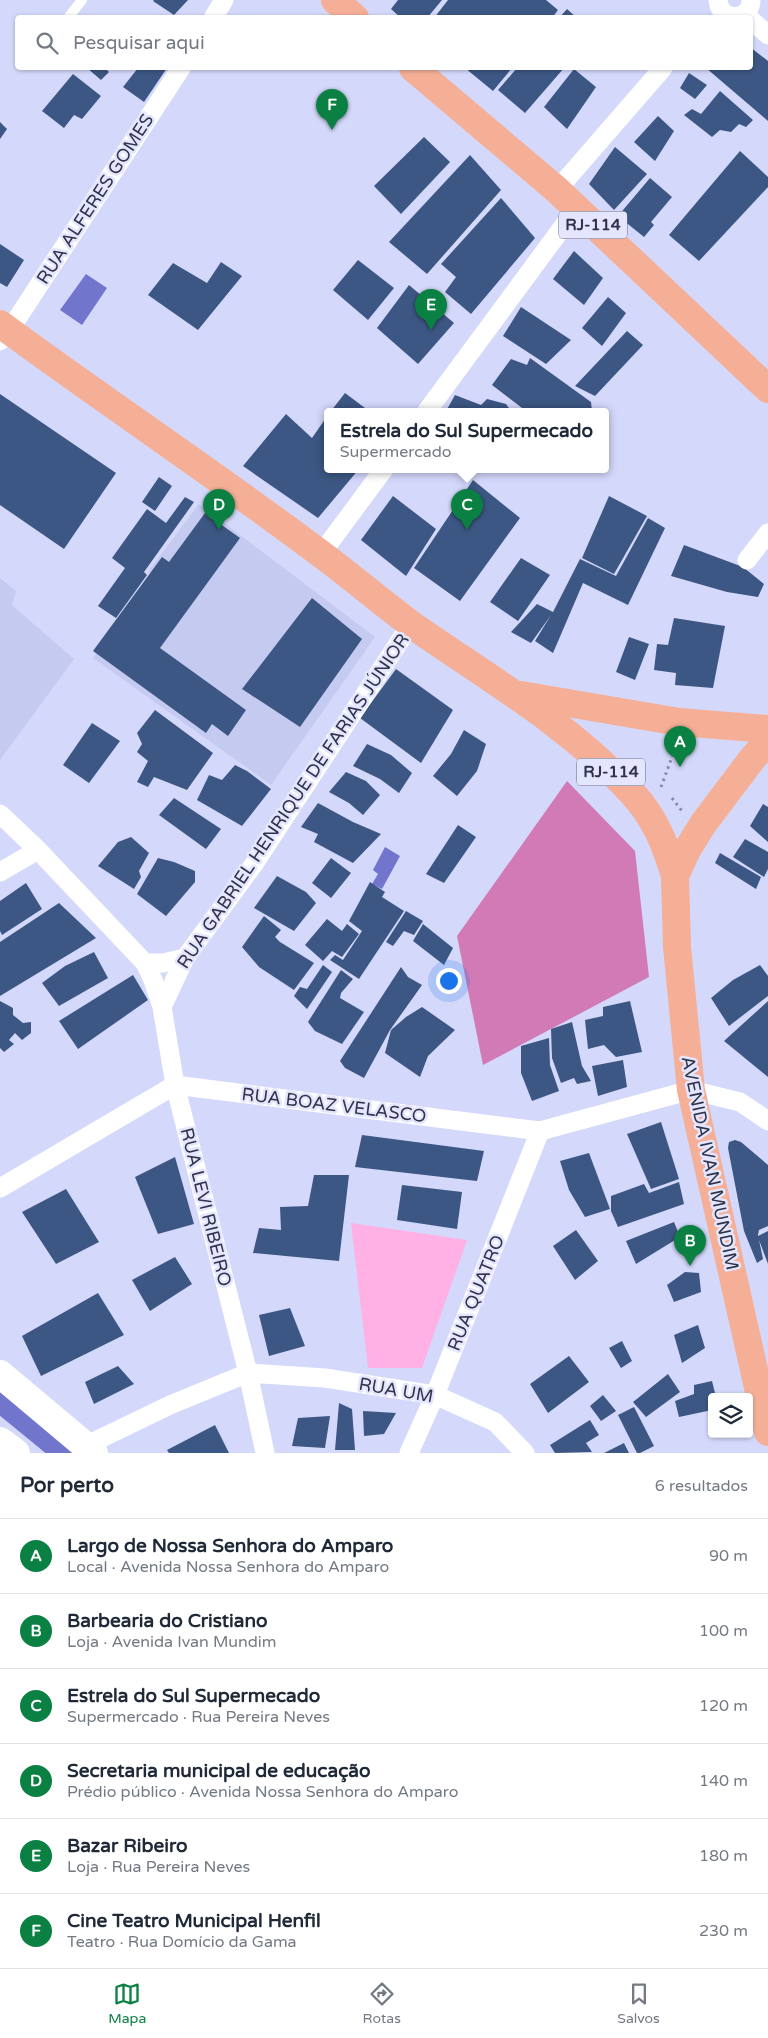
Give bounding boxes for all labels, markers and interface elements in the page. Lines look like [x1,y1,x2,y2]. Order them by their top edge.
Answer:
search box [15,15,753,70]
icon: search [33,29,61,57]
text: Pesquisar aqui [73,32,205,54]
pin: F [316,89,348,130]
street label: RUA ALFERES GOMES [32,110,158,288]
road number: RJ-114 [559,212,627,238]
pin: E [415,289,447,330]
popup [324,408,609,473]
text: Estrela do Sul Supermecado [340,420,593,442]
text: Supermercado [340,442,452,462]
pin: D [203,489,235,530]
pin: C [451,489,483,530]
street label: RUA GABRIEL HENRIQUE DE FARIAS JÚNIOR [172,629,414,973]
pin: A [664,726,696,767]
road number: RJ-114 [577,759,645,786]
your location [436,968,462,994]
street label: AVENIDA IVAN MUNDIM [677,1054,743,1272]
street label: RUA BOAZ VELASCO [240,1083,428,1127]
street label: RUA LEVI RIBEIRO [176,1125,236,1289]
pin: B [674,1225,706,1266]
street label: RUA QUATRO [443,1232,509,1354]
street label: RUA UM [357,1373,435,1407]
map controls [708,1393,753,1438]
button: layers [708,1393,753,1438]
text: Por perto [20,1473,114,1498]
text: 6 resultados [655,1476,748,1496]
text: Largo de Nossa Senhora do Amparo [67,1535,393,1557]
text: A [30,1546,42,1566]
text: 90 m [709,1546,748,1566]
text: Local · Avenida Nossa Senhora do Amparo [67,1557,389,1577]
text: Barbearia do Cristiano [67,1610,268,1632]
text: B [30,1621,42,1641]
text: 100 m [699,1621,748,1641]
text: Loja · Avenida Ivan Mundim [67,1632,276,1652]
text: Estrela do Sul Supermecado [67,1685,320,1707]
text: C [30,1696,42,1716]
text: 120 m [699,1696,748,1716]
text: Supermercado · Rua Pereira Neves [67,1707,330,1727]
text: Secretaria municipal de educação [67,1760,371,1782]
text: D [30,1771,42,1791]
text: 140 m [699,1771,748,1791]
text: Prédio público · Avenida Nossa Senhora do Amparo [67,1782,458,1802]
text: Bazar Ribeiro [67,1835,187,1857]
text: E [31,1846,41,1866]
text: 180 m [699,1846,748,1866]
text: Loja · Rua Pereira Neves [67,1857,250,1877]
text: Cine Teatro Municipal Henfil [67,1910,321,1932]
text: F [31,1921,41,1941]
text: 230 m [699,1921,748,1941]
text: Teatro · Rua Domício da Gama [67,1932,297,1952]
tab: Mapa [108,1980,146,2027]
tab: Rotas [363,1980,401,2027]
tab: Salvos [617,1980,660,2027]

